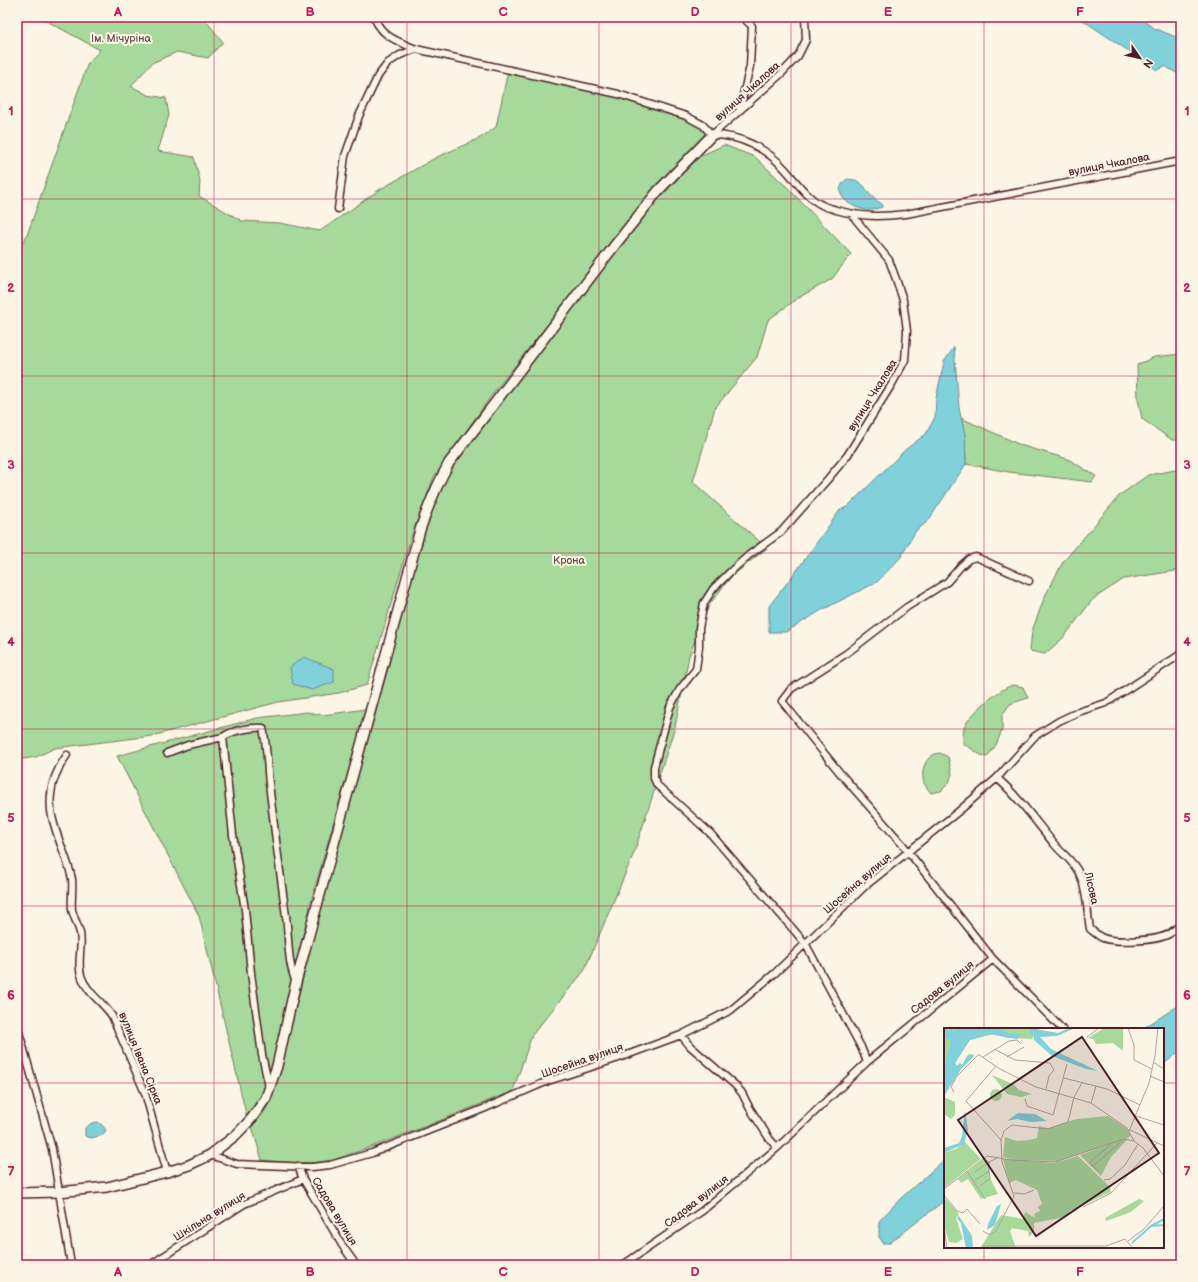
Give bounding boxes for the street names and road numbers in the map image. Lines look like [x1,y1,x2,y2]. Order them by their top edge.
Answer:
street label: вулиця Чкалова [712,59,783,124]
street label: вулиця Чкалова [1067,150,1151,179]
street label: вулиця Чкалова [845,356,900,434]
street label: Шосейна вулиця [821,850,894,916]
street label: Лісова [1081,870,1102,906]
street label: Садова вулиця [908,958,976,1017]
street label: вулиця Івана Сірка [116,1010,165,1107]
street label: Шосейна вулиця [540,1040,625,1081]
street label: Садова вулиця [662,1172,731,1230]
street label: Садова вулиця [309,1175,360,1248]
street label: Шкільна вулиця [171,1189,248,1244]

